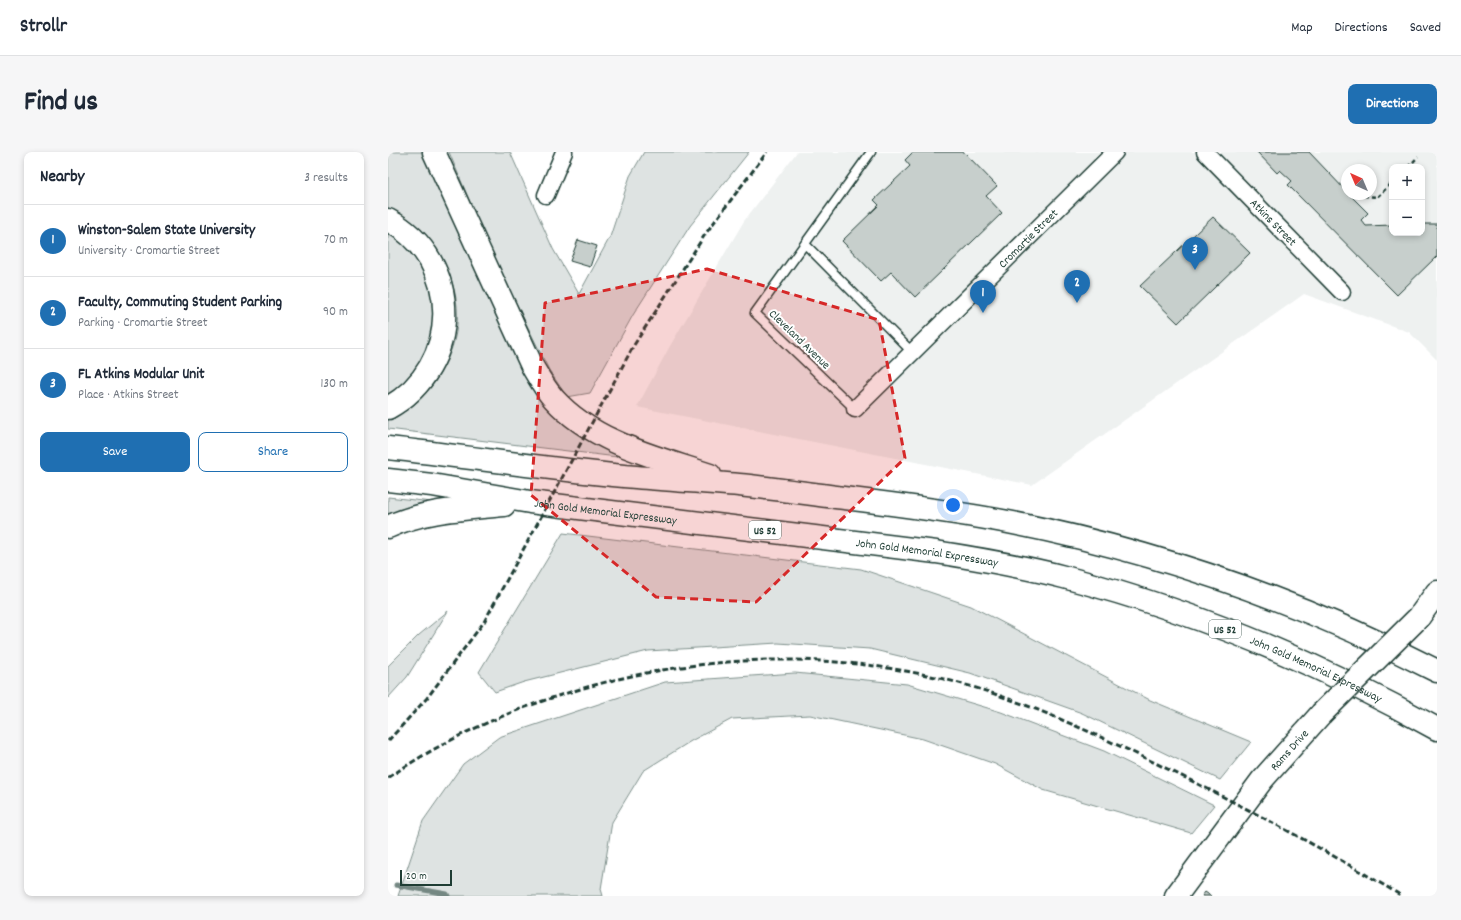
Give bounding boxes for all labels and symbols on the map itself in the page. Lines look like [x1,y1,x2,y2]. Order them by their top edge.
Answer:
north arrow [1341,164,1377,200]
street label: Atkins Street [1245,195,1300,251]
street label: Cromartie Street [995,205,1063,273]
pin: 3 [1182,237,1208,270]
pin: 2 [1064,270,1090,303]
pin: 1 [970,280,996,313]
street label: Cleveland Avenue [764,306,833,374]
your location [943,495,963,515]
street label: John Gold Memorial Expressway [533,496,679,530]
road number: US 52 [749,521,781,539]
street label: John Gold Memorial Expressway [855,535,1000,573]
road number: US 52 [1209,620,1241,638]
street label: John Gold Memorial Expressway [1247,633,1385,708]
street label: Rams Drive [1267,726,1313,775]
scale bar [400,868,452,887]

